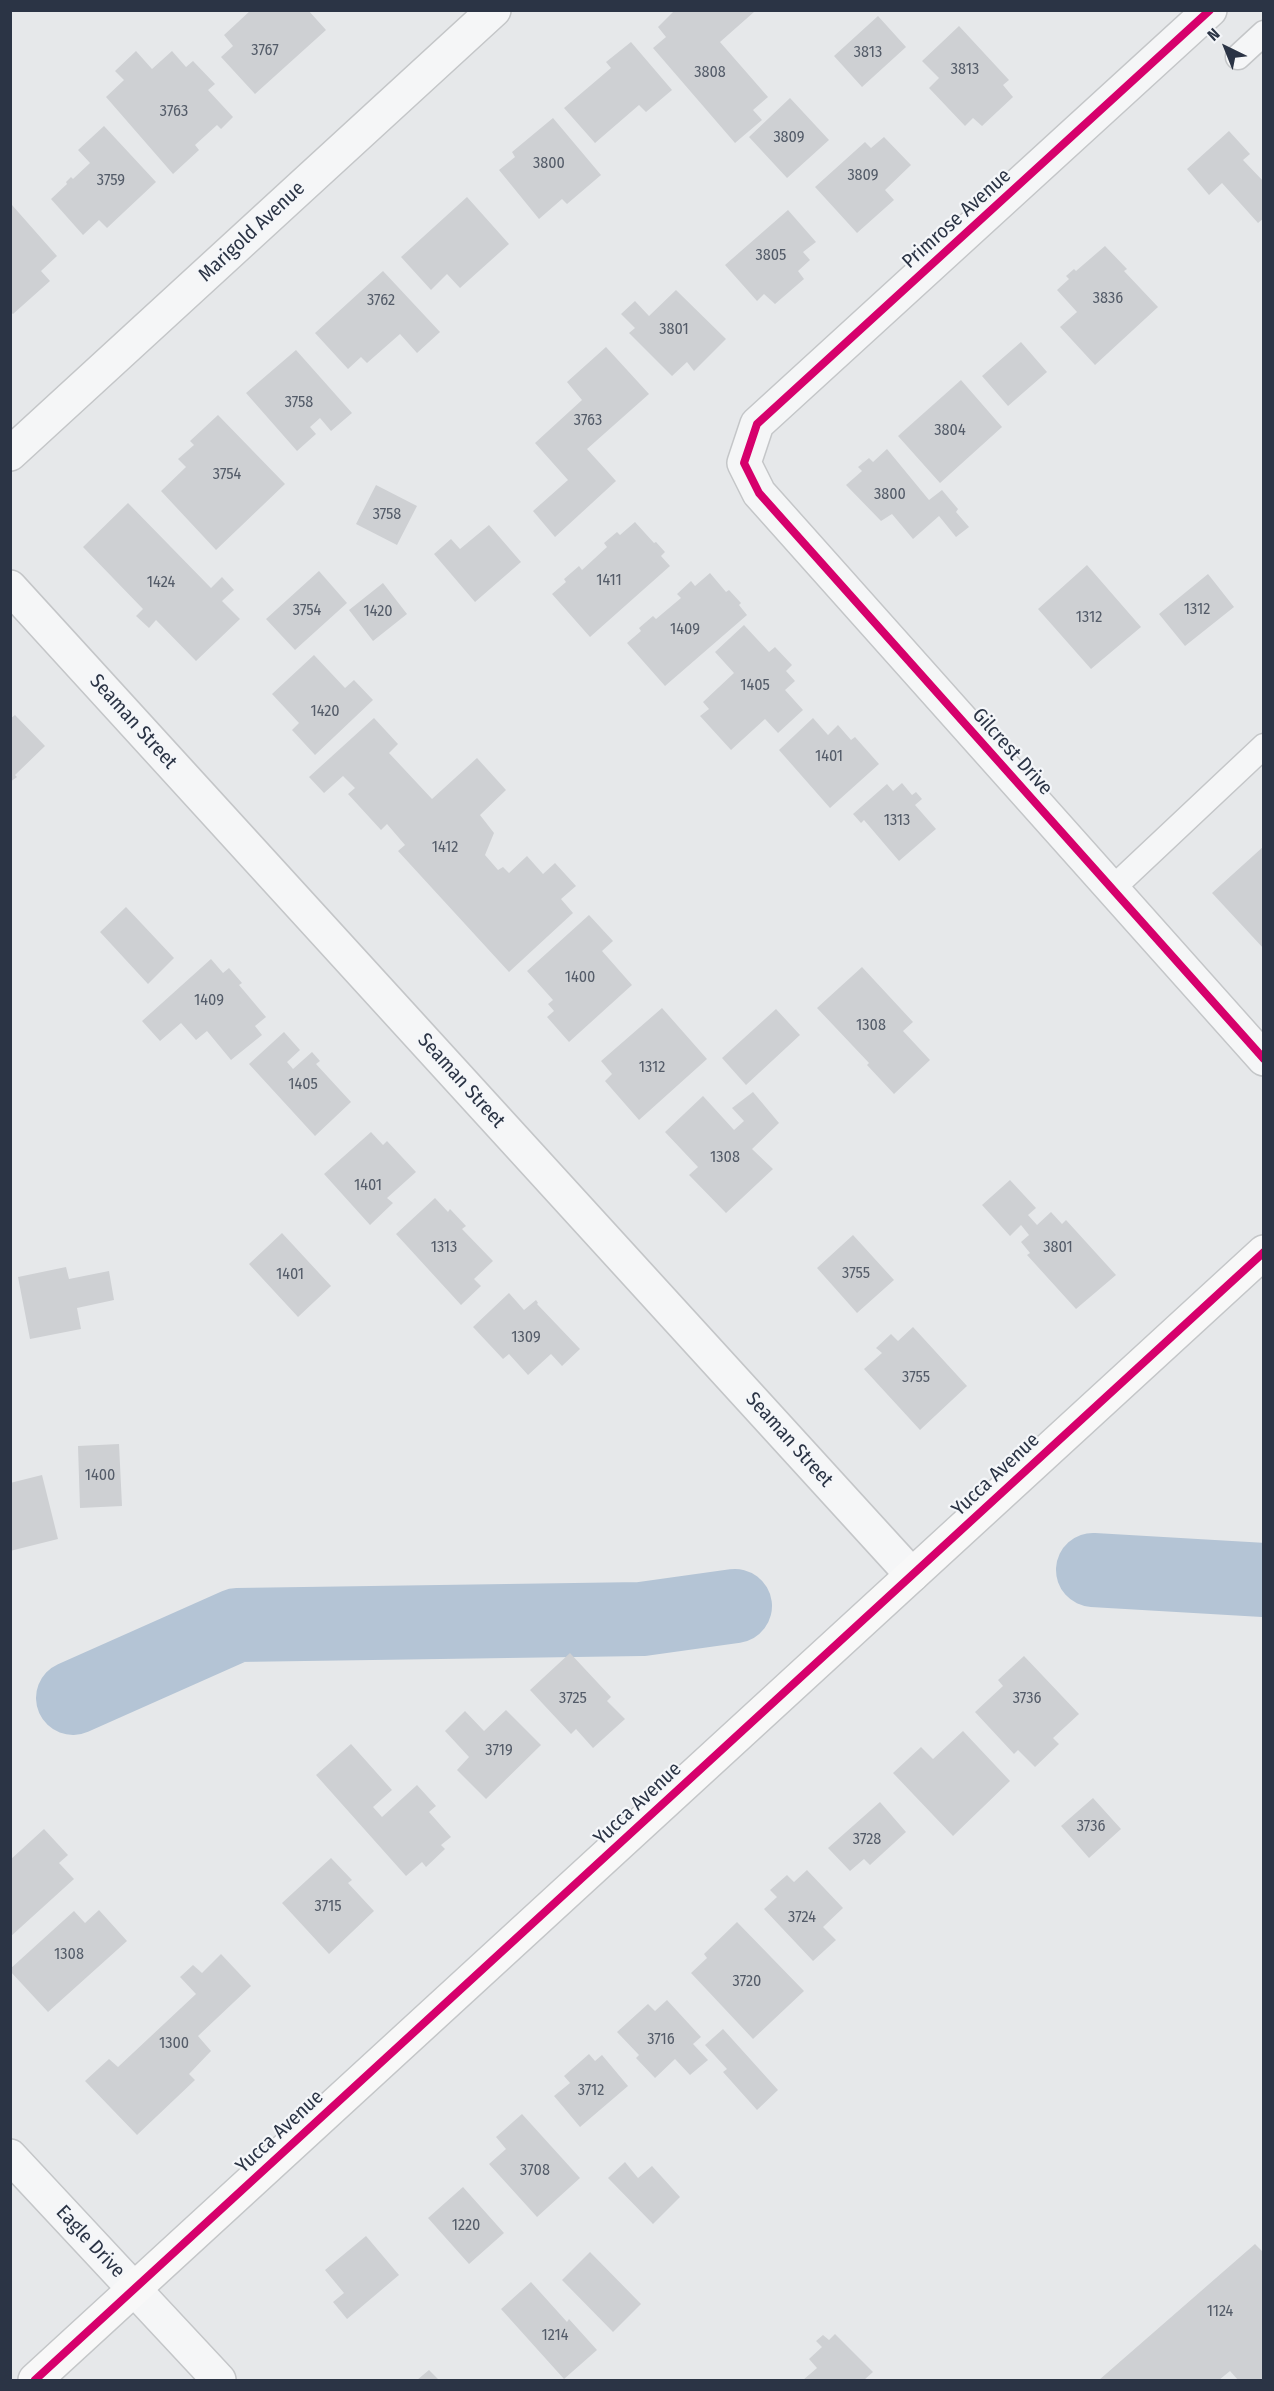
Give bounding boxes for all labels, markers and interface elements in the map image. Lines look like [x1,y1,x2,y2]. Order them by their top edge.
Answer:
north arrow [1196,18,1256,78]
text: N [1203,24,1223,45]
house number: 3767 [251,41,279,61]
house number: 3813 [854,43,882,63]
house number: 3813 [951,60,979,80]
house number: 3808 [694,63,726,83]
house number: 3763 [160,102,188,122]
house number: 3809 [773,128,805,148]
house number: 3800 [533,154,565,174]
street label: Primrose Avenue [898,164,1016,274]
house number: 3809 [847,166,879,186]
house number: 3759 [97,171,125,191]
street label: Marigold Avenue [194,177,310,287]
house number: 3805 [756,246,786,266]
house number: 3836 [1093,289,1123,309]
house number: 3762 [367,291,395,311]
house number: 3801 [659,320,689,340]
house number: 3758 [285,393,313,413]
house number: 3763 [574,411,602,431]
house number: 3804 [934,421,966,441]
house number: 3754 [213,465,241,485]
house number: 3800 [874,485,906,505]
house number: 3758 [373,505,401,525]
house number: 1411 [596,571,622,591]
house number: 1424 [147,573,175,593]
house number: 1312 [1184,600,1210,620]
house number: 3754 [293,601,321,621]
house number: 1420 [363,602,393,622]
house number: 1312 [1076,608,1102,628]
house number: 1409 [670,620,700,640]
street label: Seaman Street [84,670,182,774]
house number: 1405 [740,676,770,696]
house number: 1420 [310,702,340,722]
street label: Gilcrest Drive [967,704,1057,800]
house number: 1401 [815,747,843,767]
house number: 1313 [884,811,910,831]
house number: 1412 [432,838,458,858]
house number: 1400 [565,968,595,988]
house number: 1409 [194,991,224,1011]
house number: 1308 [856,1016,886,1036]
street label: Seaman Street [412,1029,510,1133]
house number: 1312 [639,1058,665,1078]
house number: 1405 [288,1075,318,1095]
house number: 1308 [710,1148,740,1168]
house number: 1401 [354,1176,382,1196]
house number: 1313 [431,1238,457,1258]
house number: 3801 [1043,1238,1073,1258]
house number: 3755 [842,1264,870,1284]
house number: 1401 [276,1265,304,1285]
house number: 1309 [511,1328,541,1348]
house number: 3755 [902,1368,930,1388]
street label: Seaman Street [740,1388,838,1492]
street label: Yucca Avenue [947,1429,1045,1521]
house number: 1400 [85,1466,115,1486]
house number: 3725 [559,1689,587,1709]
house number: 3736 [1013,1689,1041,1709]
house number: 3719 [485,1741,513,1761]
street label: Yucca Avenue [589,1758,687,1850]
house number: 3736 [1077,1817,1105,1837]
house number: 3728 [853,1830,881,1850]
house number: 3715 [315,1897,341,1917]
house number: 3724 [788,1908,816,1928]
house number: 1308 [54,1945,84,1965]
house number: 3720 [733,1972,761,1992]
house number: 3716 [647,2030,675,2050]
house number: 1300 [159,2034,189,2054]
house number: 3712 [578,2081,604,2101]
street label: Yucca Avenue [231,2086,329,2178]
house number: 3708 [520,2161,550,2181]
street label: Eagle Drive [50,2201,130,2283]
house number: 1220 [452,2216,480,2236]
house number: 1124 [1207,2302,1233,2322]
house number: 1214 [542,2326,568,2346]

